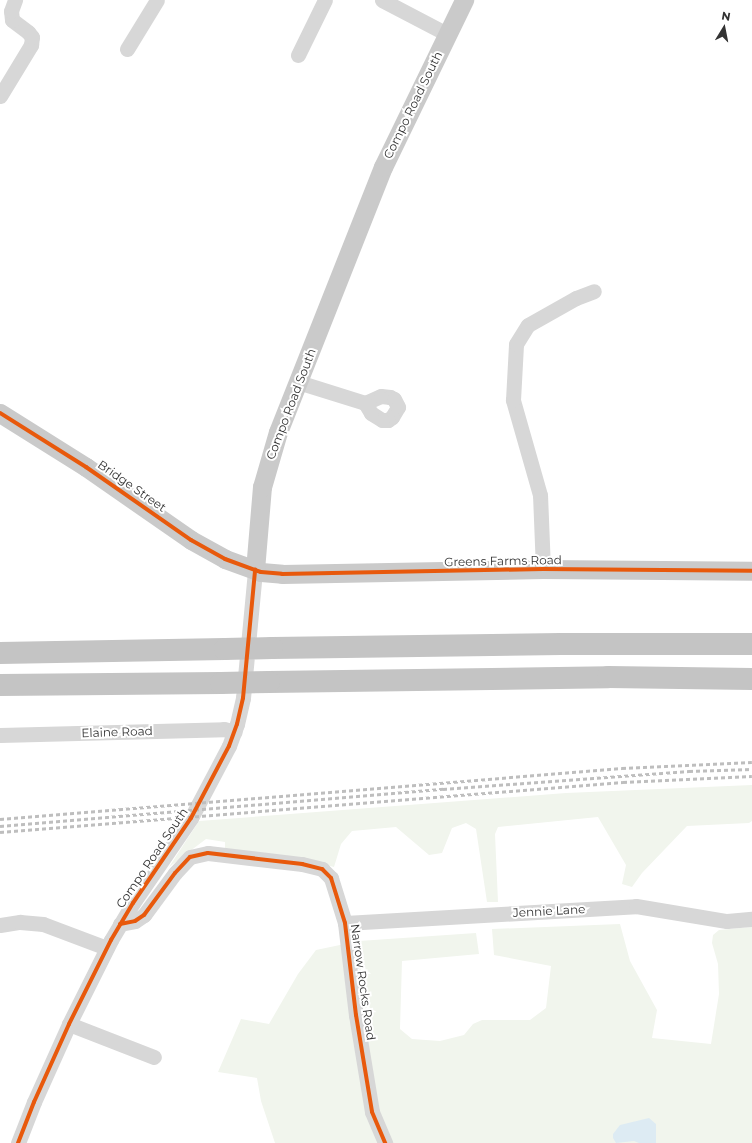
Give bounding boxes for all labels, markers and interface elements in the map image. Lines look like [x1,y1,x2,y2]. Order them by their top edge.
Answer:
north arrow [704,8,744,48]
text: N [720,9,732,24]
street label: Compo Road South [381,49,445,161]
street label: Compo Road South [263,346,319,462]
street label: Bridge Street [95,457,169,515]
street label: Greens Farms Road [444,553,562,569]
street label: Elaine Road [81,724,153,740]
street label: Compo Road South [113,805,191,911]
street label: Jennie Lane [512,902,586,920]
street label: Narrow Rocks Road [348,923,378,1041]

